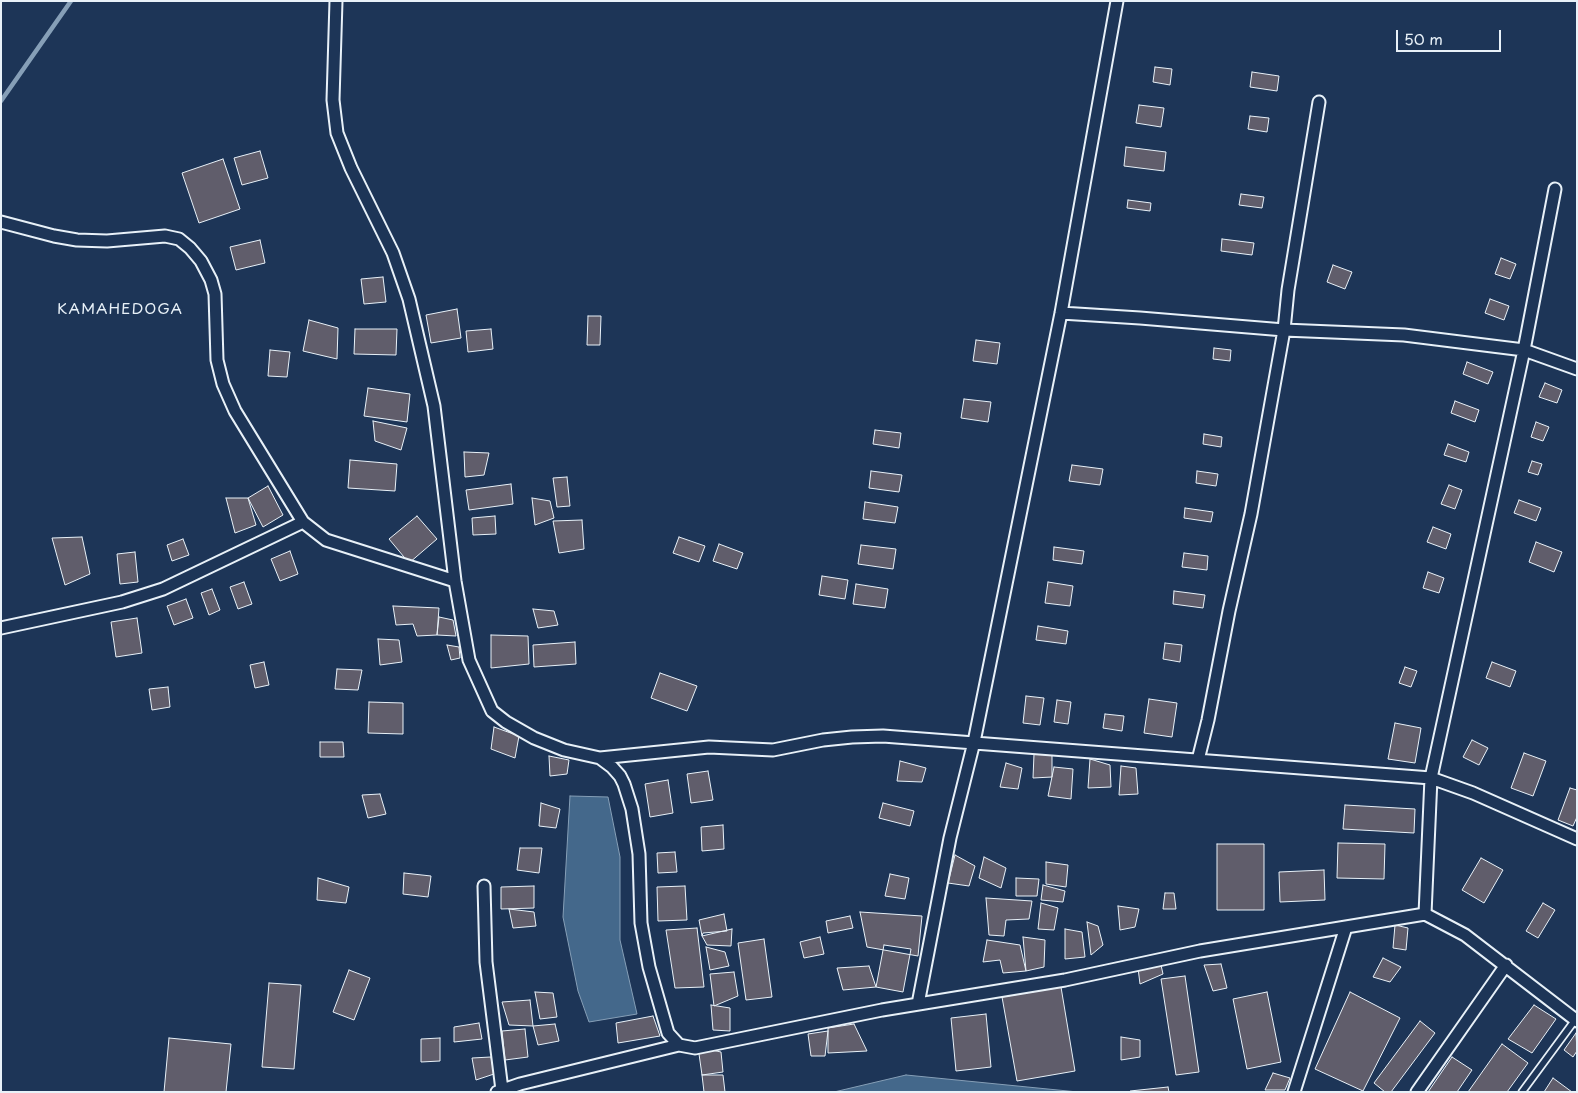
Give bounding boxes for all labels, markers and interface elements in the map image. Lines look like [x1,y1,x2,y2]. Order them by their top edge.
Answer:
scale bar [1398,20,1503,52]
text: 50 m [1404,27,1443,50]
district label: KAMAHEDOGA [57,301,183,319]

